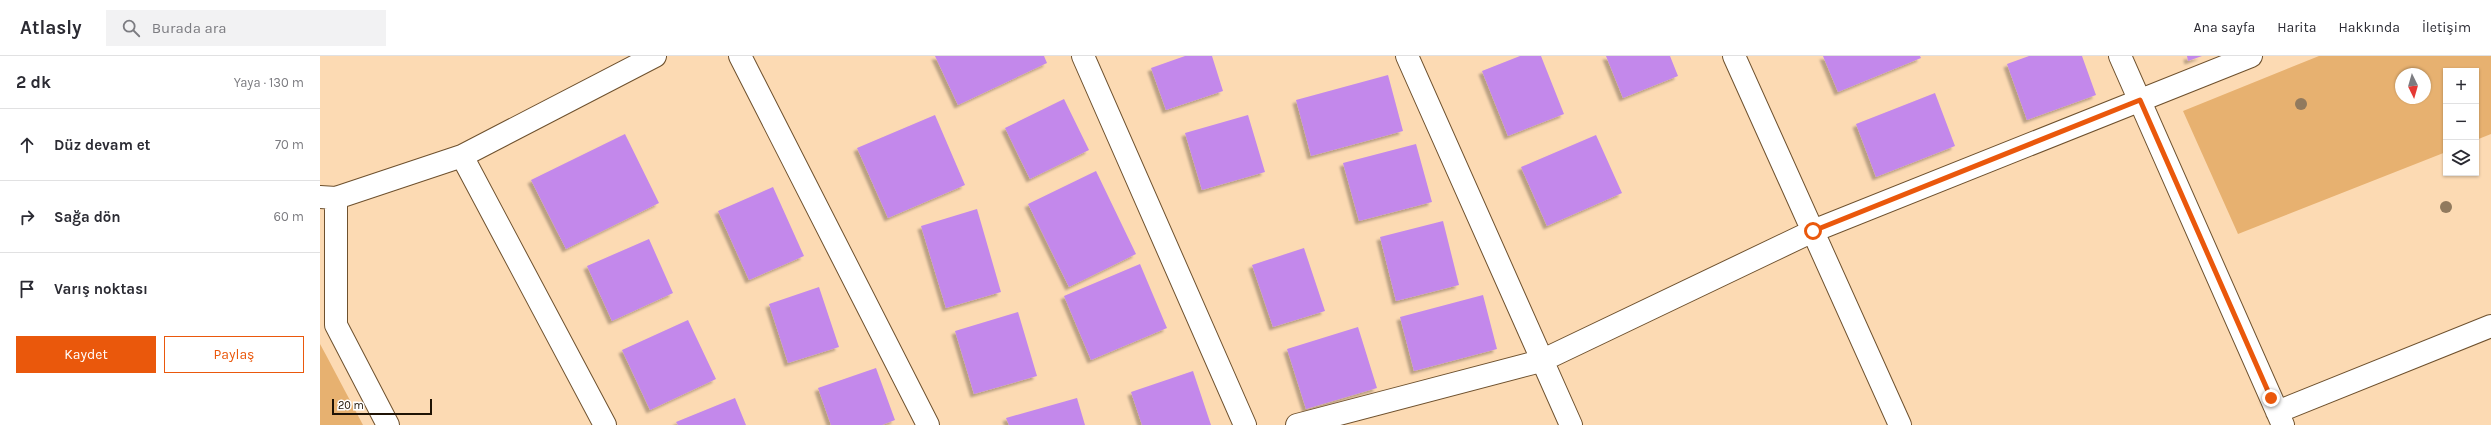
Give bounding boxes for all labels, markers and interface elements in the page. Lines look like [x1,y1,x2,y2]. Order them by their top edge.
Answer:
search box [106,10,386,46]
text: Atlasly [20,17,82,39]
icon: search [120,17,142,39]
text: Burada ara [152,19,226,37]
text: Ana sayfa [2194,19,2255,36]
text: Harita [2277,19,2316,36]
text: Hakkında [2338,19,2400,36]
text: İletişim [2422,19,2471,36]
north arrow [2395,68,2431,104]
map controls [2443,68,2479,176]
button: + [2443,68,2479,104]
text: 2 dk [16,72,51,92]
text: Yaya · 130 m [234,75,304,90]
button: − [2443,104,2479,140]
icon: ahead [16,134,38,156]
text: Düz devam et [54,136,151,154]
text: 70 m [275,137,304,152]
button: layers [2443,140,2479,176]
icon: right [16,206,38,228]
text: Sağa dön [54,208,121,226]
text: 60 m [274,209,304,224]
route start [1804,222,1822,240]
icon: arrive [16,278,38,300]
text: Varış noktası [54,280,148,298]
button: Kaydet [16,336,156,373]
button: Paylaş [164,336,304,373]
route end [2262,389,2280,407]
scale bar [332,397,432,416]
text: 20 m [338,399,364,412]

